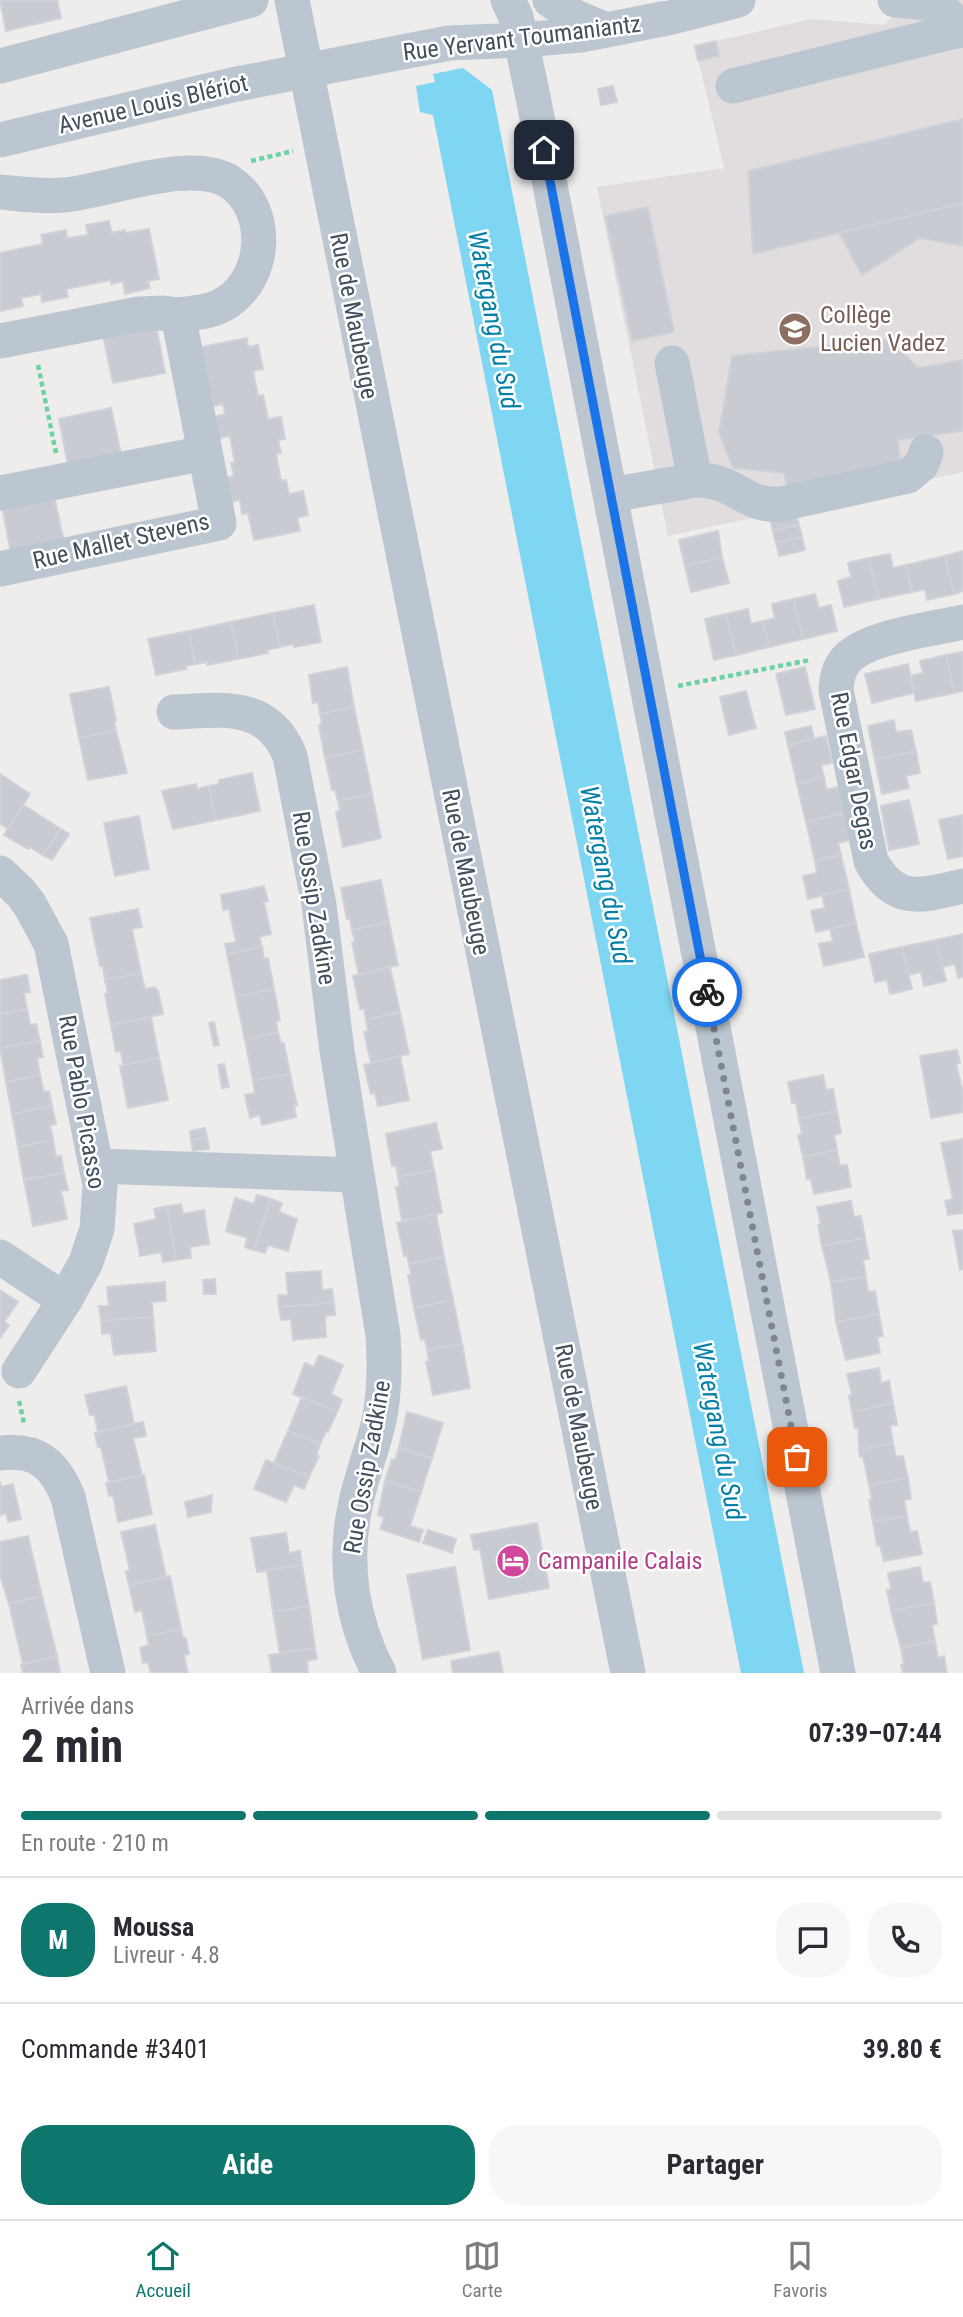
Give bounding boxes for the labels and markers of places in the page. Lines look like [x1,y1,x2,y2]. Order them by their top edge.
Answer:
pin [514,120,574,180]
place label: Collège Lucien Vadez [820,301,946,357]
school or university icon: Collège Lucien Vadez [776,310,814,348]
pin [767,1427,827,1487]
hotel icon: Campanile Calais [494,1542,532,1580]
place label: Campanile Calais [538,1547,702,1575]

